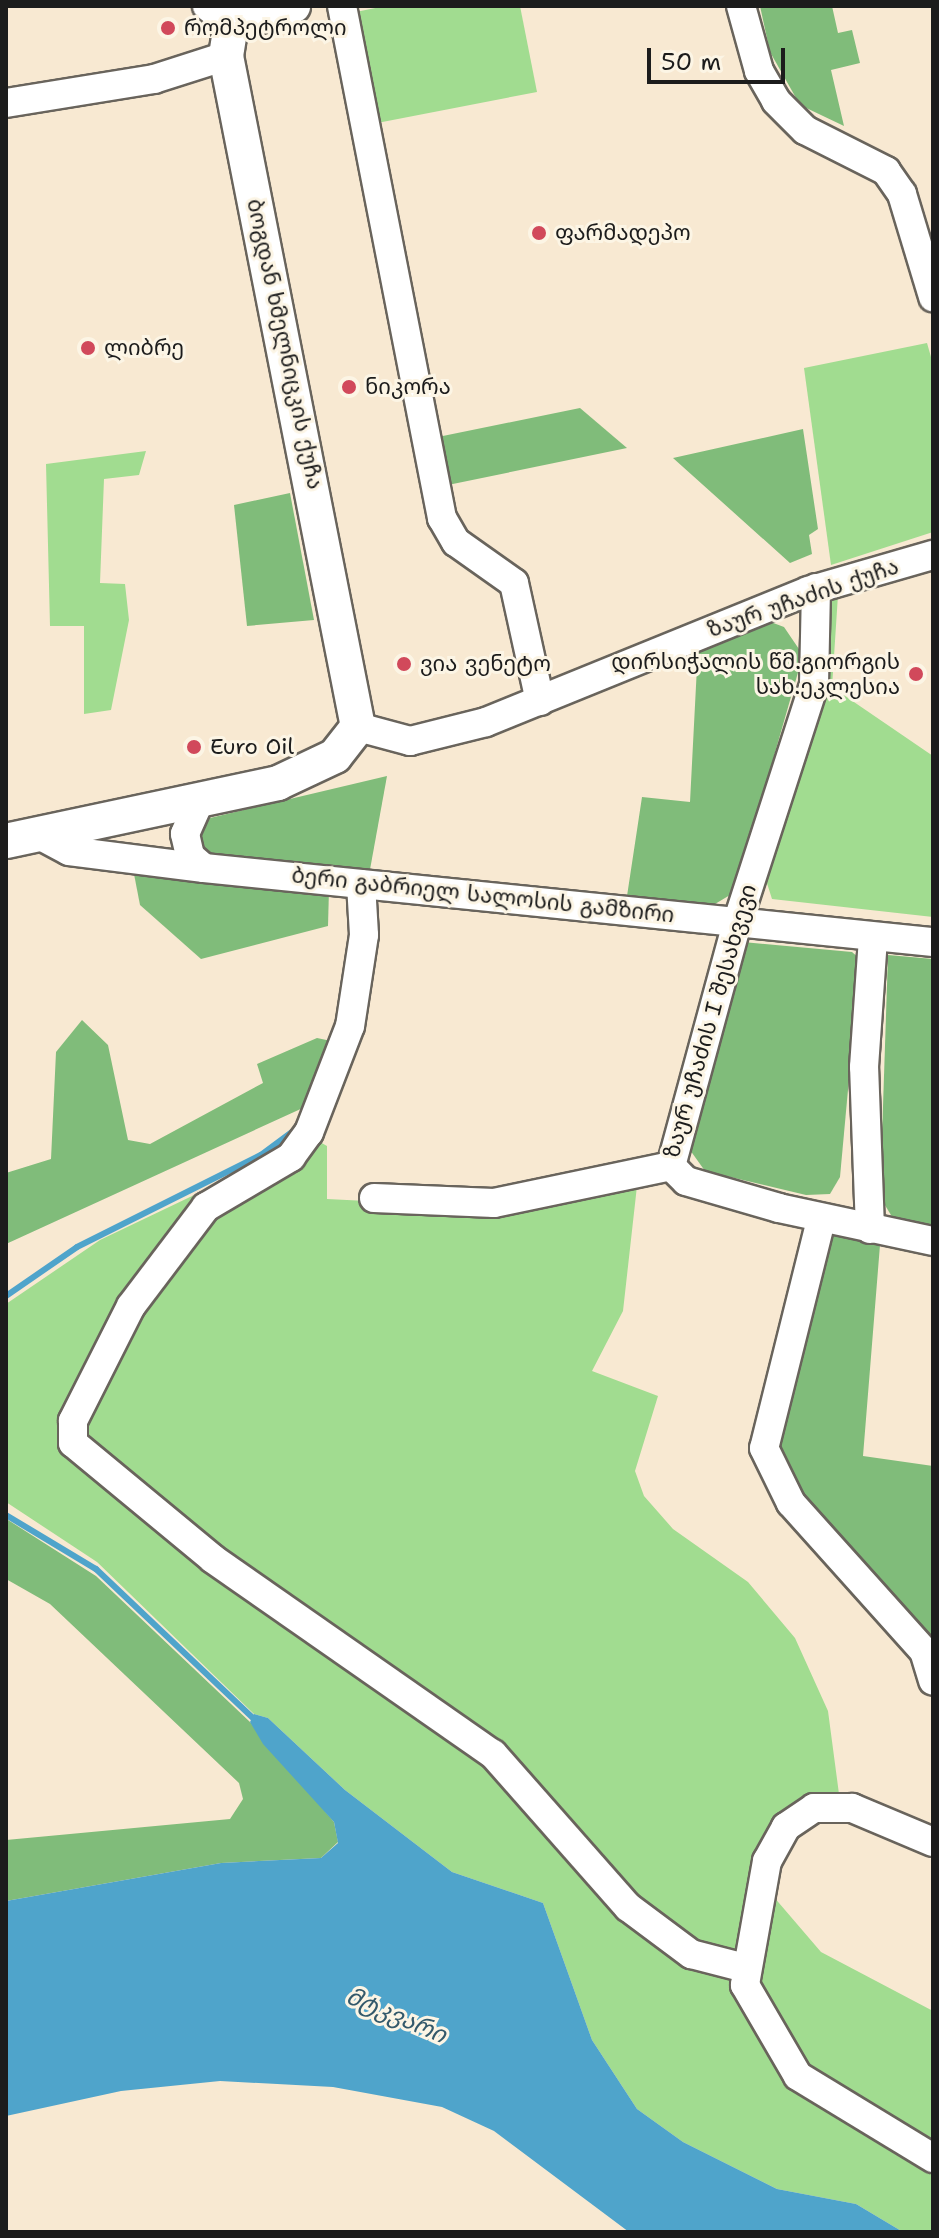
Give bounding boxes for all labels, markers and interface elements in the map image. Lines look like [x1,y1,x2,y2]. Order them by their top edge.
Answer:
place label: რომპეტროლი [184,15,347,41]
marker: რომპეტროლი [159,19,177,37]
scale bar [651,32,789,82]
text: 50 m [661,46,721,78]
street label: ბოგდან ხმელნიცკის ქუჩა [241,196,329,492]
place label: ფარმადეპო [555,220,691,246]
marker: ფარმადეპო [530,224,548,242]
place label: ლიბრე [104,335,184,361]
marker: ლიბრე [79,339,97,357]
place label: ნიკორა [365,374,451,400]
marker: ნიკორა [340,378,358,396]
street label: ზაურ უჩაძის ქუჩა [704,553,902,643]
place label: დირსიჭალის წმ.გიორგის სახ.ეკლესია [611,648,900,700]
place label: ვია ვენეტო [420,651,551,677]
marker: ვია ვენეტო [395,655,413,673]
marker: დირსიჭალის წმ.გიორგის სახ.ეკლესია [907,665,925,683]
place label: Euro Oil [210,734,294,760]
marker: Euro Oil [185,738,203,756]
street label: ბერი გაბრიელ სალოსის გამზირი [290,862,676,928]
street label: ზაურ უჩაძის I შესახვევი [658,881,762,1161]
water label: მტკვარი [342,1982,450,2050]

